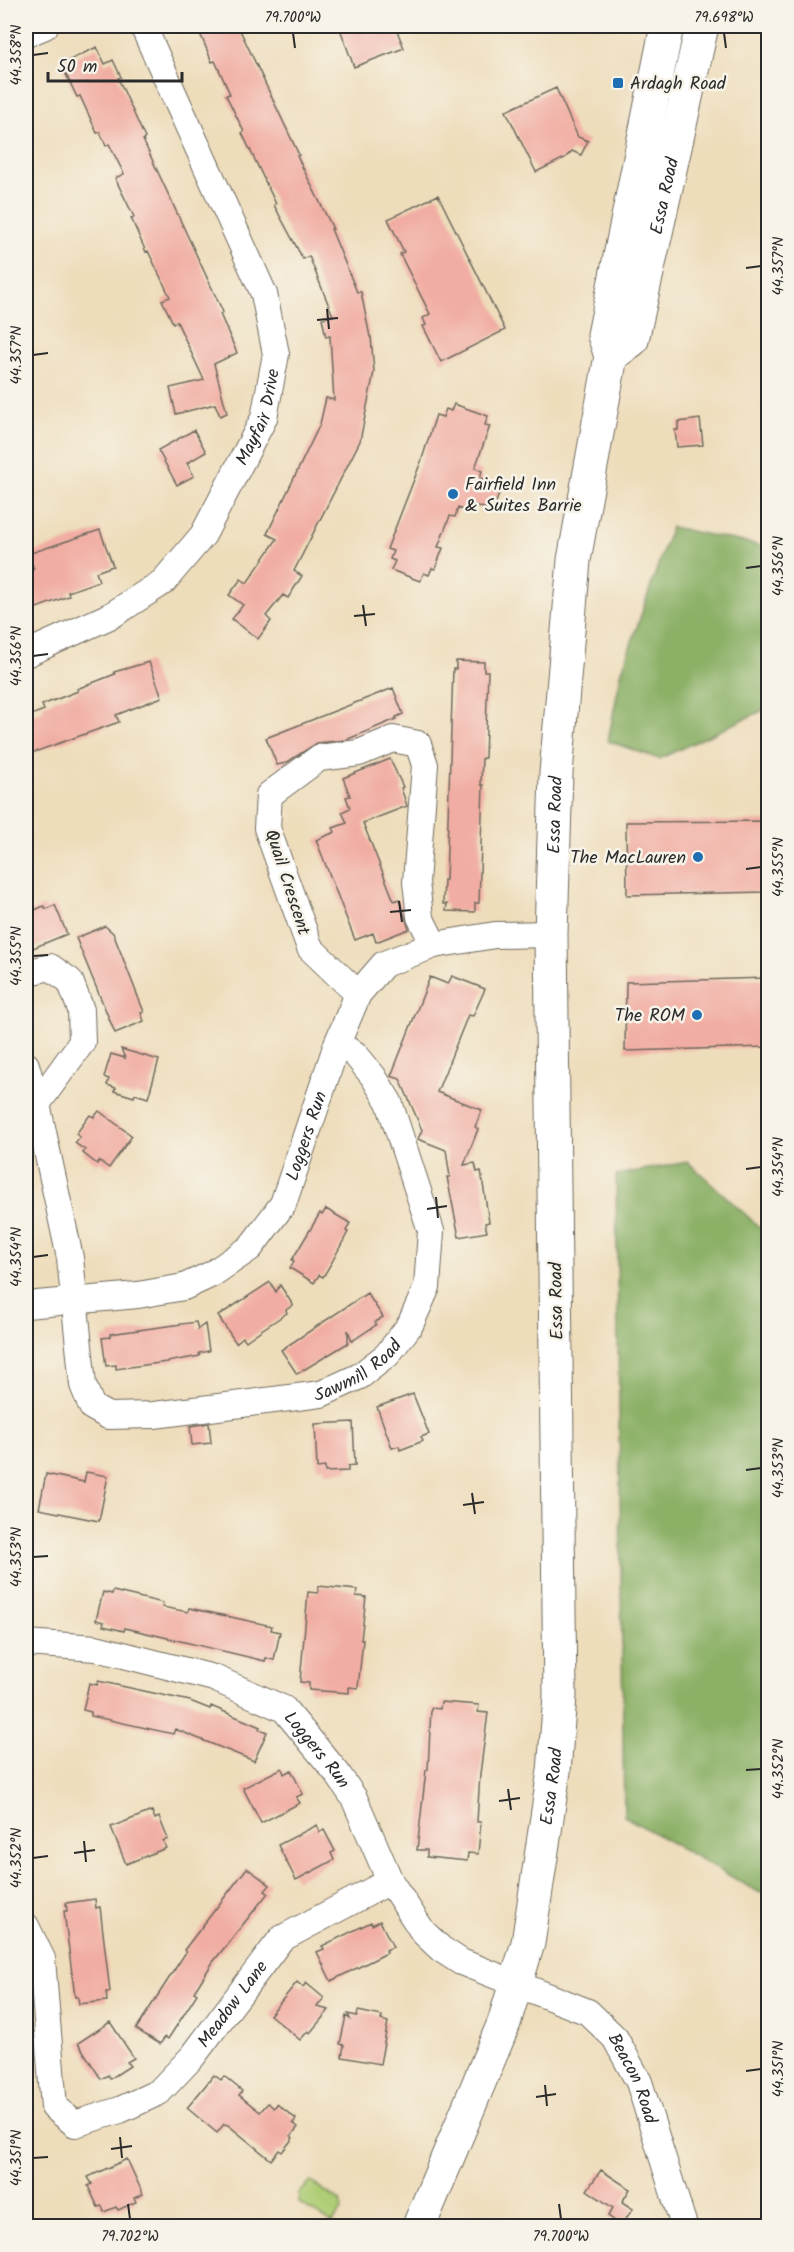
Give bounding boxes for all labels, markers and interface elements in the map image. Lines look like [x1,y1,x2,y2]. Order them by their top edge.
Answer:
text: 79.700°W [265,6,322,30]
text: 79.698°W [694,6,754,30]
text: 44.358°N [5,25,29,85]
scale bar [48,45,182,83]
text: 50 m [57,53,97,82]
place label: Ardagh Road [630,70,727,99]
marker: Ardagh Road [611,76,625,90]
street label: Essa Road [643,154,688,237]
text: 44.357°N [767,237,791,295]
text: 44.357°N [5,326,29,384]
street label: Mayfair Drive [229,367,289,471]
place label: Fairfield Inn & Suites Barrie [465,471,582,521]
marker: Fairfield Inn & Suites Barrie [446,487,460,501]
text: 44.356°N [767,536,791,596]
text: 44.356°N [5,626,29,686]
street label: Essa Road [540,775,572,854]
street label: Quail Crescent [256,826,318,940]
text: 44.355°N [767,837,791,897]
place label: The MacLauren [570,844,686,873]
marker: The MacLauren [691,850,705,864]
text: 44.355°N [5,926,29,986]
place label: The ROM [615,1002,686,1031]
marker: The ROM [690,1008,704,1022]
street label: Loggers Run [279,1088,336,1185]
text: 44.354°N [767,1137,791,1197]
text: 44.354°N [5,1227,29,1287]
street label: Essa Road [542,1261,573,1340]
street label: Sawmill Road [313,1333,411,1411]
text: 44.353°N [767,1438,791,1498]
text: 44.353°N [5,1527,29,1587]
street label: Loggers Run [276,1705,357,1795]
text: 44.352°N [767,1739,791,1799]
street label: Essa Road [533,1746,572,1827]
text: 44.352°N [5,1828,29,1888]
street label: Meadow Lane [191,1955,276,2055]
street label: Beacon Road [599,2028,664,2129]
text: 44.351°N [767,2041,791,2097]
text: 44.351°N [5,2130,29,2186]
text: 79.702°W [101,2225,159,2249]
text: 79.700°W [533,2225,590,2249]

